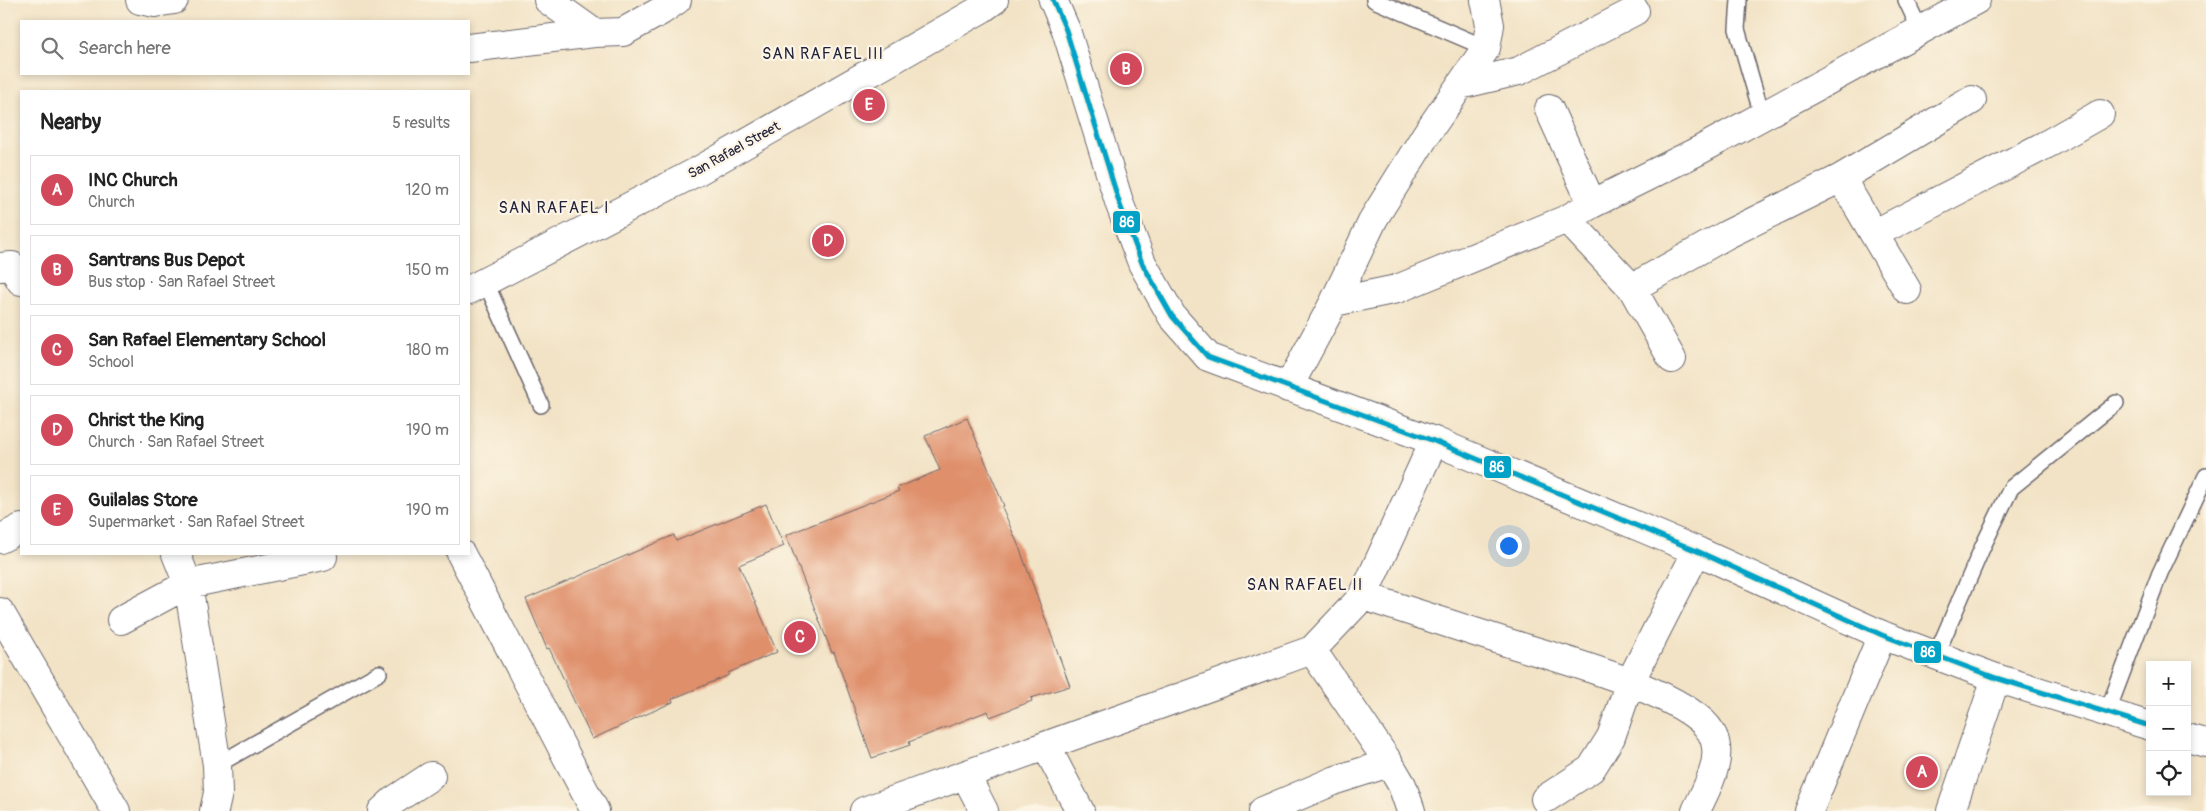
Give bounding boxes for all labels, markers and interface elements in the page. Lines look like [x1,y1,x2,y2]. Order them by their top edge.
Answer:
search box [20,20,470,75]
icon: search [38,34,66,62]
text: Search here [78,36,171,60]
district label: SAN RAFAEL III [762,44,884,64]
pin: B [1110,50,1142,88]
pin: E [853,86,885,124]
text: Nearby [40,109,101,136]
text: 5 results [392,113,450,133]
street label: San Rafael Street [685,117,783,182]
text: INC Church [88,168,178,192]
text: A [52,180,62,200]
text: 120 m [405,180,449,200]
text: Church [88,192,135,212]
district label: SAN RAFAEL I [499,198,610,218]
line badge: 86 [1112,210,1141,234]
text: 86 [1119,214,1135,231]
pin: D [812,222,844,260]
text: Santrans Bus Depot [88,248,245,272]
text: B [52,260,62,280]
text: 150 m [405,260,449,280]
text: Bus stop · San Rafael Street [88,272,275,292]
text: San Rafael Elementary School [88,328,326,352]
text: C [52,340,62,360]
text: 180 m [406,340,449,360]
text: School [88,352,134,372]
text: Christ the King [88,408,204,432]
text: D [52,420,62,440]
text: 190 m [406,420,449,440]
text: Church · San Rafael Street [88,432,264,452]
line badge: 86 [1483,455,1512,479]
text: 86 [1489,459,1505,476]
text: Guilalas Store [88,488,198,512]
text: E [53,500,61,520]
text: 190 m [406,500,449,520]
text: Supermarket · San Rafael Street [88,512,304,532]
your location [1496,533,1522,559]
district label: SAN RAFAEL II [1247,575,1363,595]
pin: C [784,618,816,656]
line badge: 86 [1913,640,1942,664]
text: 86 [1920,644,1936,661]
map controls [2146,661,2191,796]
button: + [2146,661,2191,706]
button: − [2146,706,2191,751]
button: locate [2146,751,2191,796]
pin: A [1906,753,1938,791]

